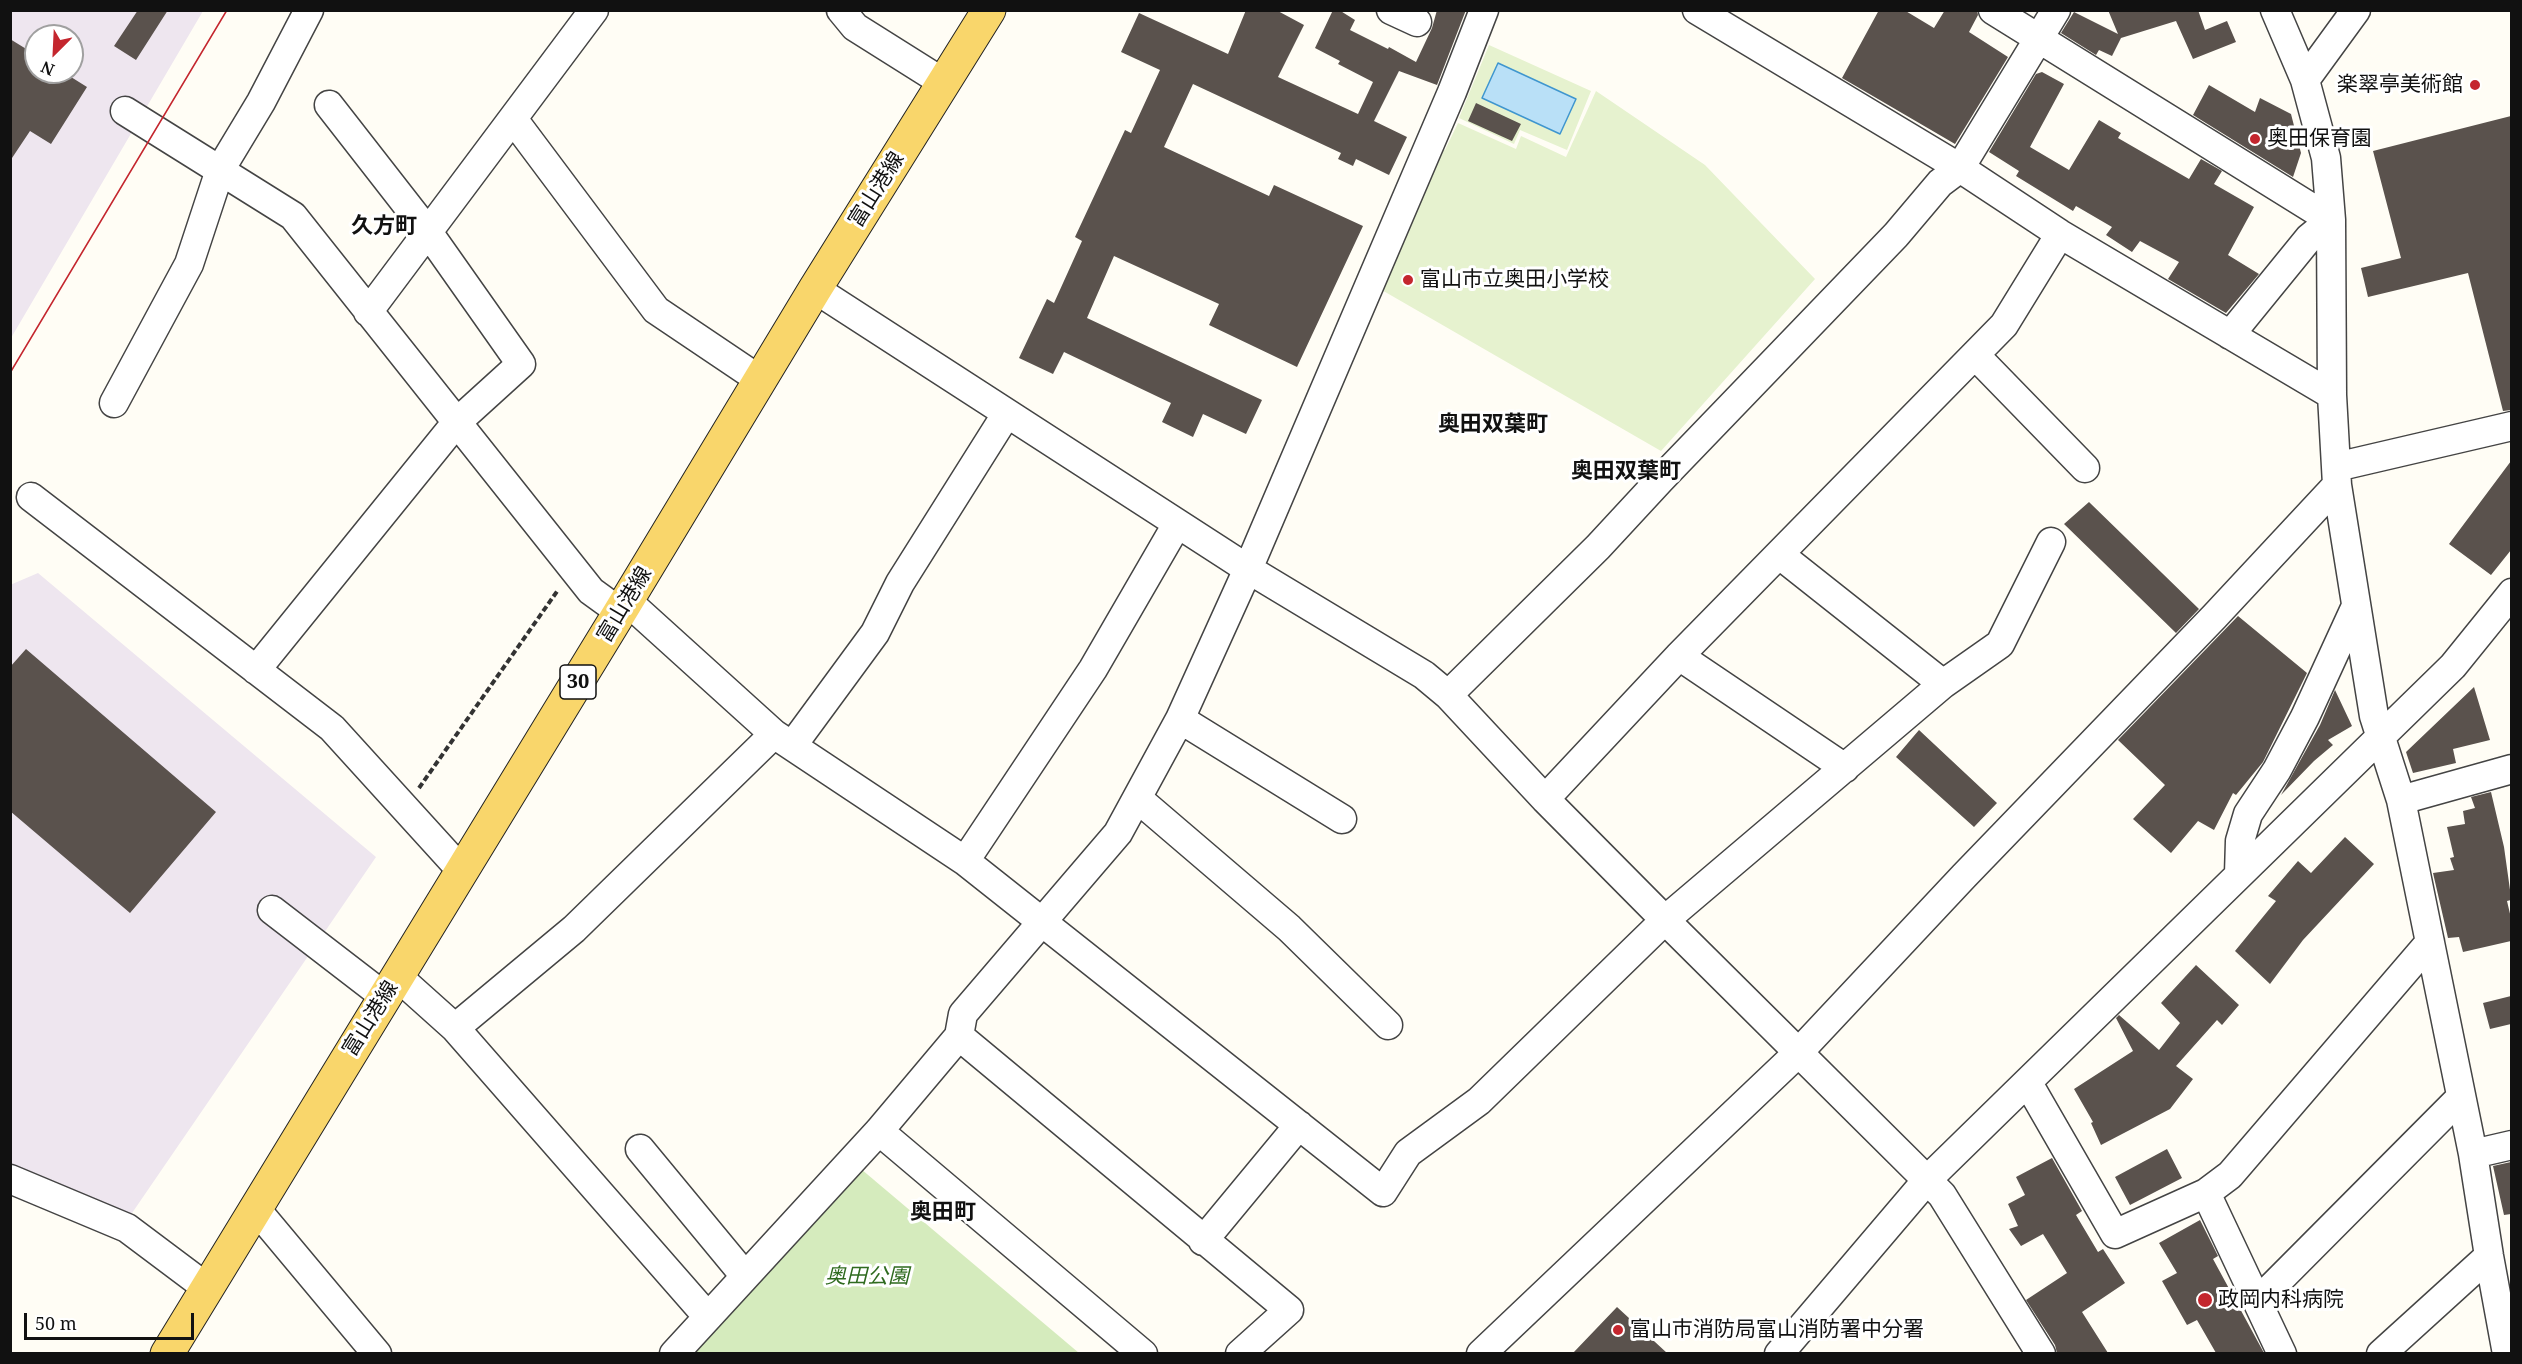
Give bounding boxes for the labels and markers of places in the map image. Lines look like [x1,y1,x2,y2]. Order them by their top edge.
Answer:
place label: 楽翠亭美術館 [2337,72,2463,98]
marker: 楽翠亭美術館 [2468,78,2482,92]
place label: 奥田保育園 [2267,126,2372,152]
marker: 奥田保育園 [2248,132,2262,146]
place label: 富山市立奥田小学校 [1420,267,1609,293]
marker: 富山市立奥田小学校 [1401,273,1415,287]
place label: 政岡内科病院 [2218,1287,2344,1313]
marker: 政岡内科病院 [2196,1291,2214,1309]
place label: 富山市消防局富山消防署中分署 [1630,1317,1924,1343]
marker: 富山市消防局富山消防署中分署 [1611,1323,1625,1337]

